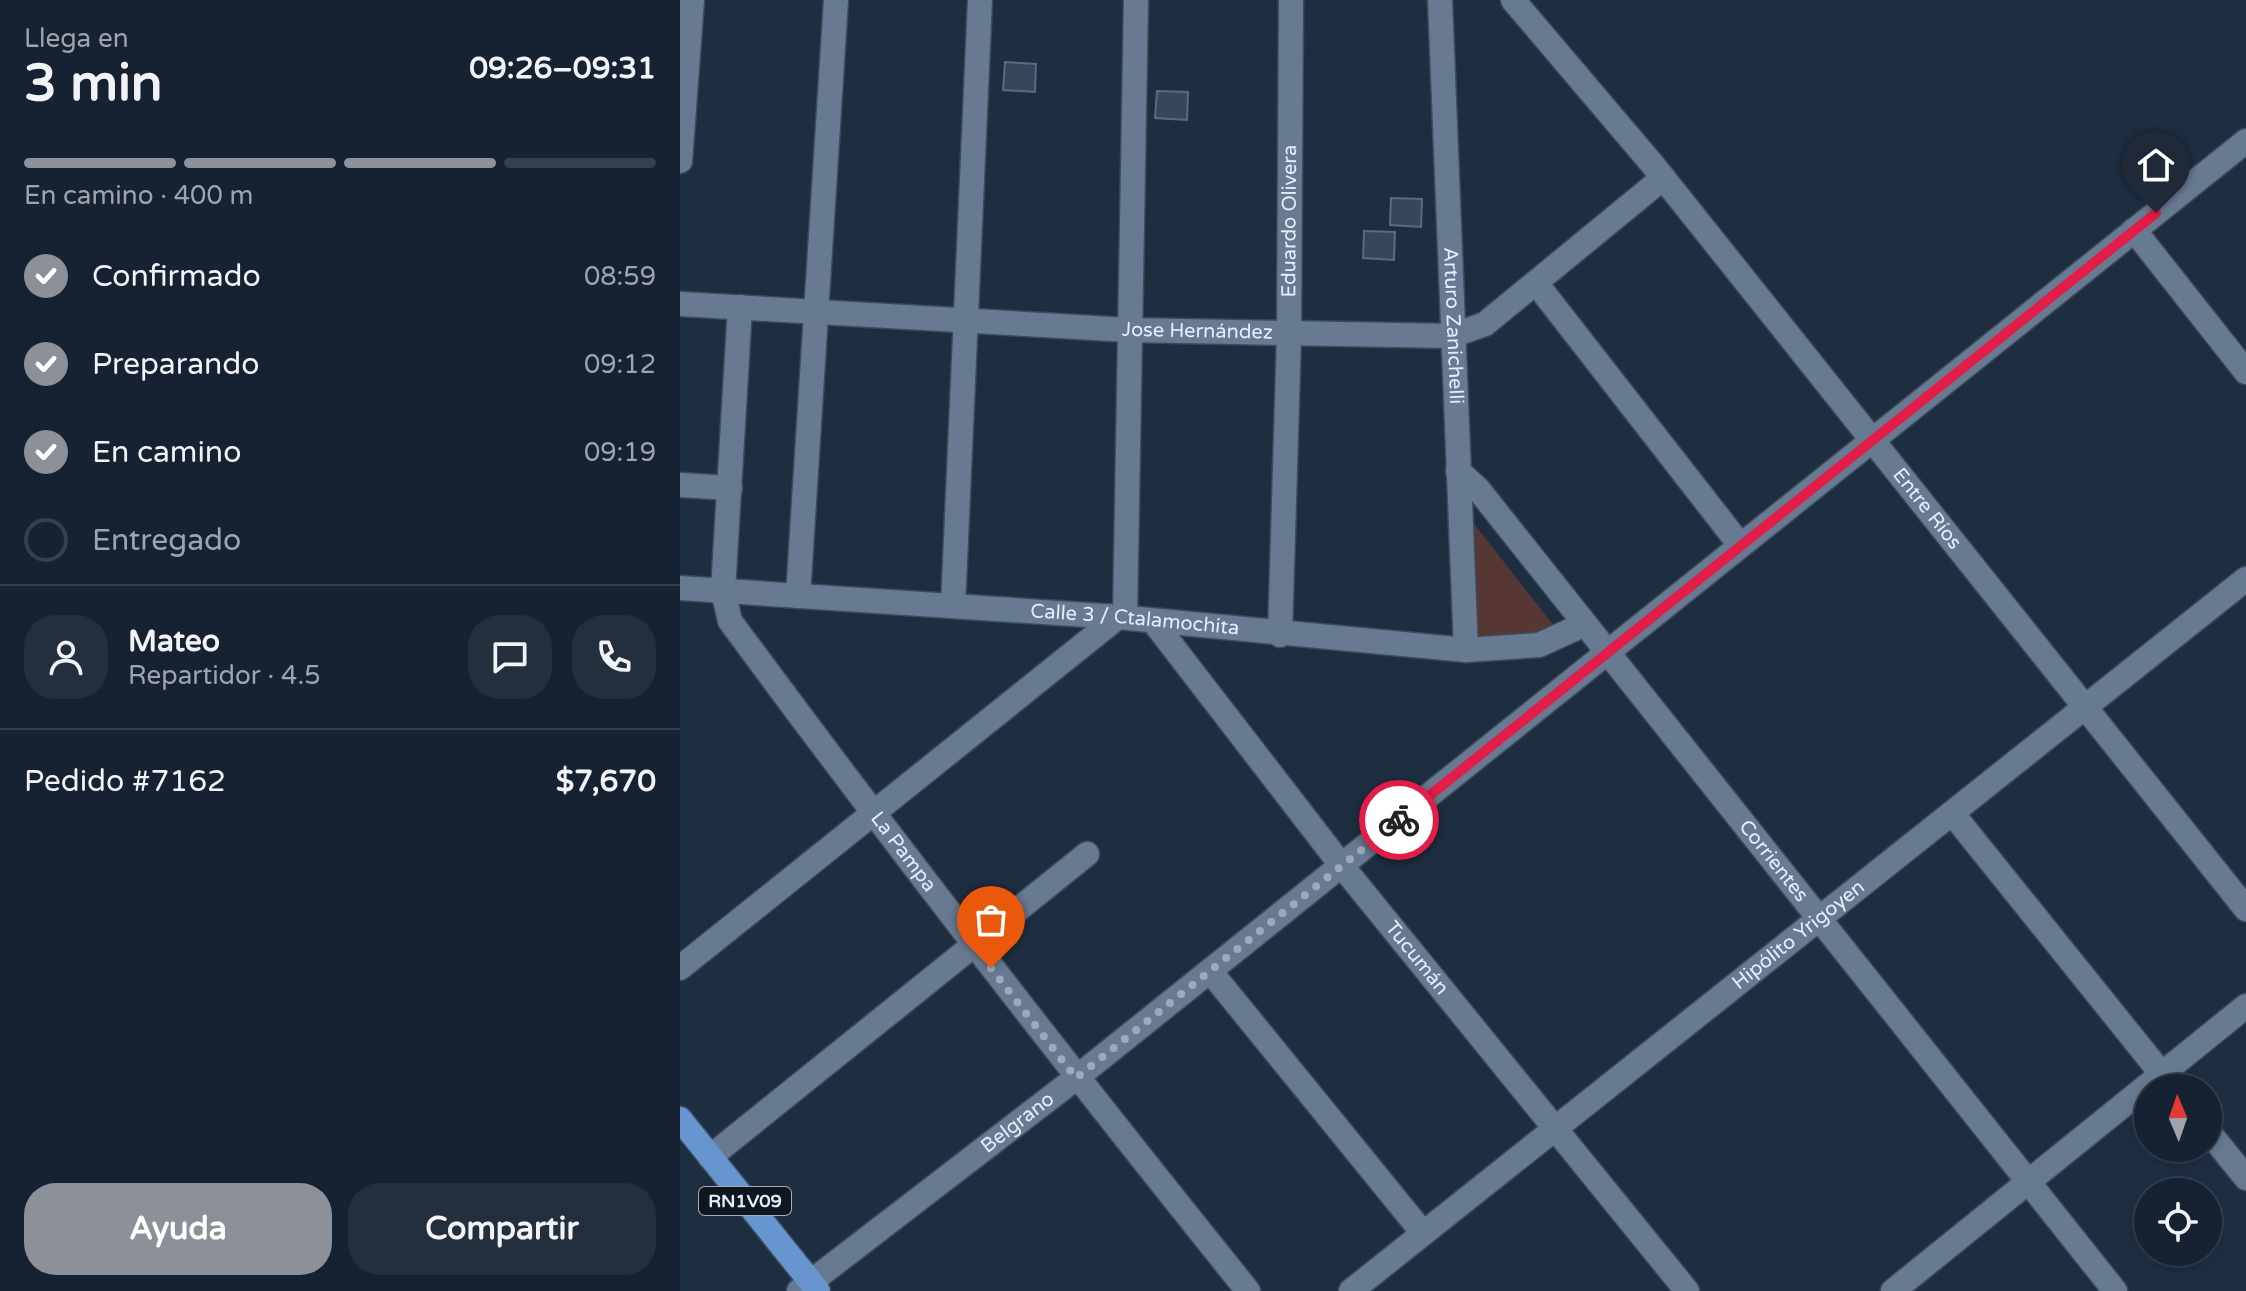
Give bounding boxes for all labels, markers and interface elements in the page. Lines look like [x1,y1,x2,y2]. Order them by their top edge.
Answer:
text: Llega en [24,23,129,54]
text: 09:26–09:31 [469,50,656,87]
text: 3 min [24,52,163,115]
pin [2122,131,2190,213]
icon: home [2134,143,2178,187]
street label: Eduardo Olivera [1277,145,1302,298]
text: En camino · 400 m [24,180,253,211]
street label: Arturo Zanichelli [1438,247,1468,405]
icon: check [24,254,68,298]
text: Confirmado [92,258,261,295]
text: 08:59 [584,261,656,292]
street label: Jose Hernández [1121,318,1273,345]
icon: check [24,342,68,386]
text: Preparando [92,346,260,383]
text: 09:12 [584,349,656,380]
icon: check [24,430,68,474]
text: En camino [92,434,241,471]
text: 09:19 [584,437,656,468]
street label: Entre Ríos [1887,463,1967,554]
text: Entregado [92,522,241,559]
street label: Calle 3 / Ctalamochita [1030,599,1240,640]
button: person [24,615,108,699]
button: chat [468,615,552,699]
button: phone [572,615,656,699]
text: Mateo [128,623,220,660]
text: Repartidor · 4.5 [128,660,320,691]
text: Pedido #7162 [24,763,226,800]
text: $7,670 [556,763,656,800]
courier [1359,780,1439,860]
icon: bike [1377,798,1421,842]
street label: La Pampa [865,807,941,897]
street label: Corrientes [1734,815,1813,907]
street label: Hipólito Yrigoyen [1728,875,1870,995]
pin [957,886,1025,968]
icon: bag [969,898,1013,942]
street label: Tucumán [1380,916,1454,1000]
north arrow [2134,1074,2222,1162]
map controls [2134,1074,2222,1266]
street label: Belgrano [976,1087,1059,1158]
button: locate [2134,1178,2222,1266]
button: Ayuda [24,1183,332,1275]
button: Compartir [348,1183,656,1275]
road number: RN1V09 [699,1187,791,1215]

